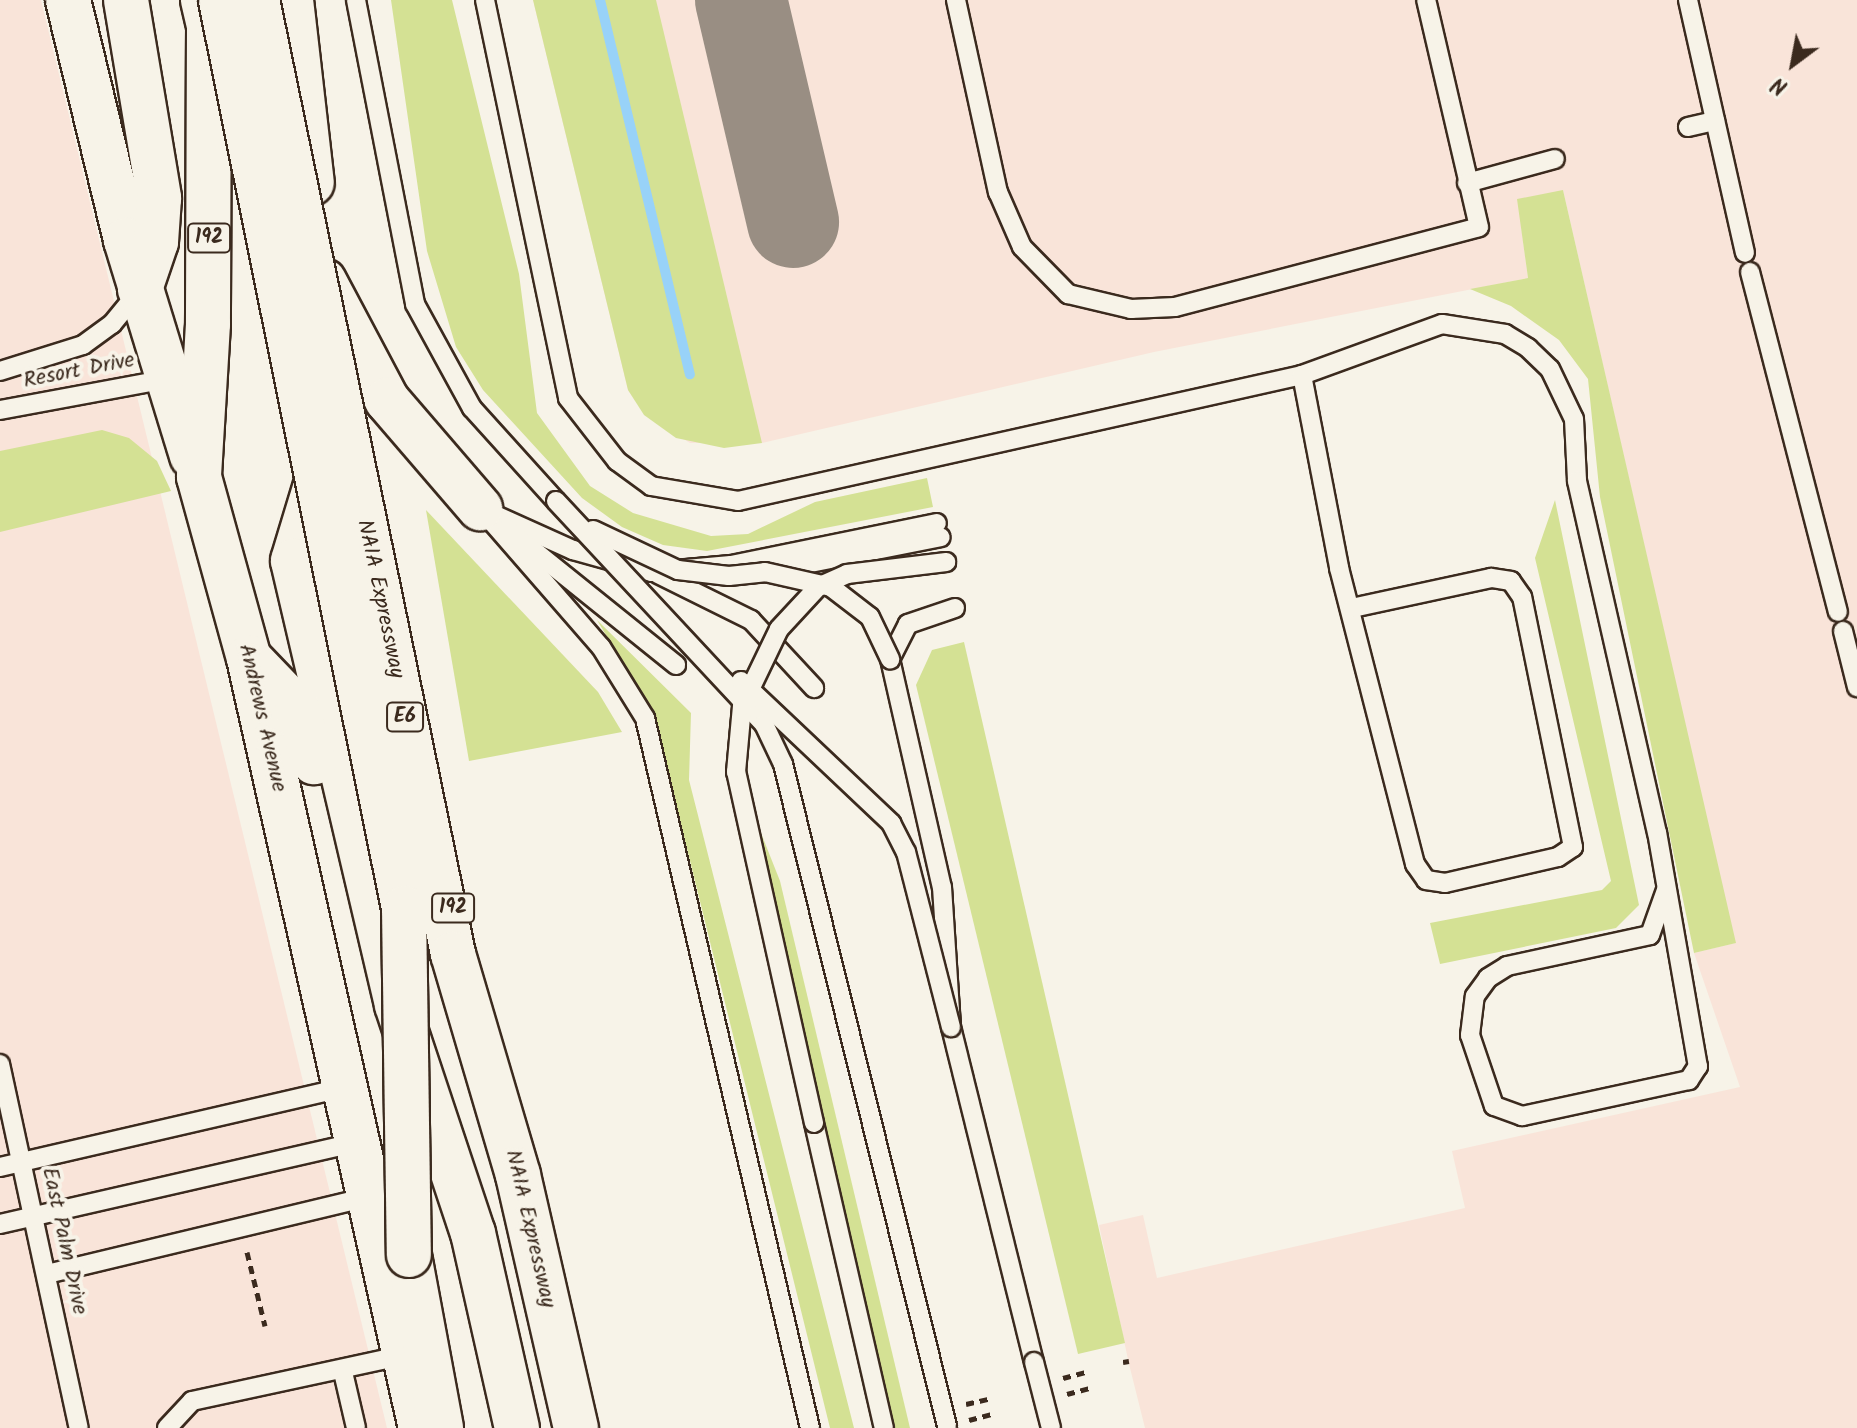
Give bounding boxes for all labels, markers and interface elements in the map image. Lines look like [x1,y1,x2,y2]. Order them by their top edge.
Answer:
north arrow [1753,24,1833,104]
text: N [1765,66,1795,103]
road number: 192 [187,222,231,254]
street label: Resort Drive [21,347,137,395]
street label: NAIA Expressway [350,517,410,681]
street label: Andrews Avenue [232,641,292,795]
road number: E6 [385,701,425,733]
road number: 192 [431,892,475,924]
street label: NAIA Expressway [499,1147,561,1311]
street label: East Palm Drive [36,1165,92,1317]

